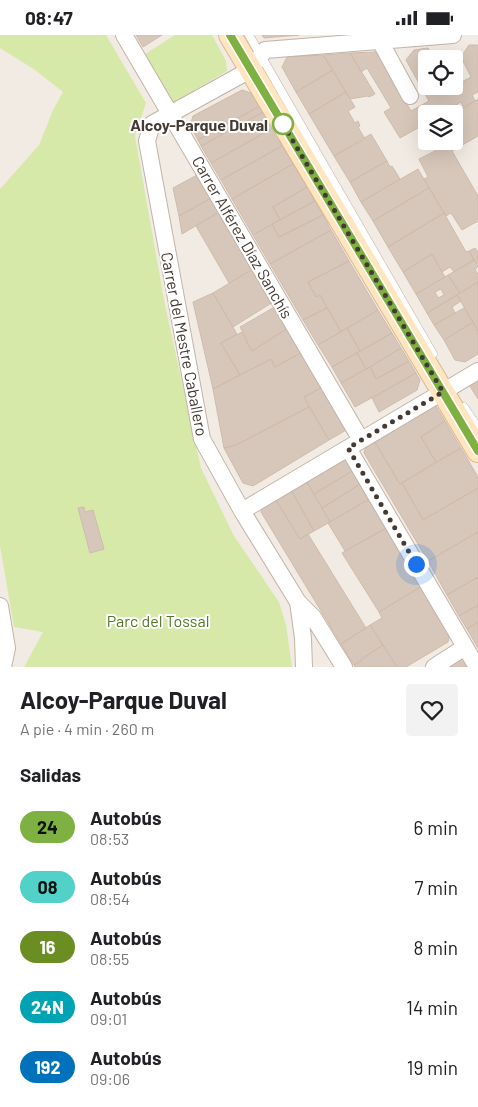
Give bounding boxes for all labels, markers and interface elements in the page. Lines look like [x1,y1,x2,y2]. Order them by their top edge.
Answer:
text: 08:47 [25,6,73,29]
map controls [418,50,463,150]
button: locate [418,50,463,95]
button: layers [418,105,463,150]
marker: Alcoy-Parque Duval [272,113,294,135]
place label: Alcoy-Parque Duval [130,115,268,134]
street label: Carrer Alférez Díaz Sanchís [189,153,297,321]
street label: Carrer del Mestre Caballero [158,250,212,438]
your location [404,552,429,577]
park label: Parc del Tossal [107,611,209,630]
button: heart [406,684,458,736]
text: Alcoy-Parque Duval [20,685,227,714]
text: A pie · 4 min · 260 m [20,719,154,738]
text: Salidas [20,763,81,786]
text: Autobús [90,806,161,829]
text: 24 [37,816,58,838]
text: 6 min [414,816,458,839]
text: 08:53 [90,829,129,848]
text: Autobús [90,866,161,889]
text: 08 [38,876,58,898]
text: 7 min [414,876,458,899]
text: 08:54 [90,889,130,908]
text: Autobús [90,926,161,949]
text: 16 [39,936,56,958]
text: 8 min [414,936,458,959]
text: 08:55 [90,949,129,968]
text: Autobús [90,986,161,1009]
text: 24N [31,996,64,1018]
text: 14 min [406,996,458,1019]
text: 09:01 [90,1009,127,1028]
text: Autobús [90,1046,161,1069]
text: 192 [34,1056,61,1078]
text: 19 min [407,1056,458,1079]
text: 09:06 [90,1069,130,1088]

